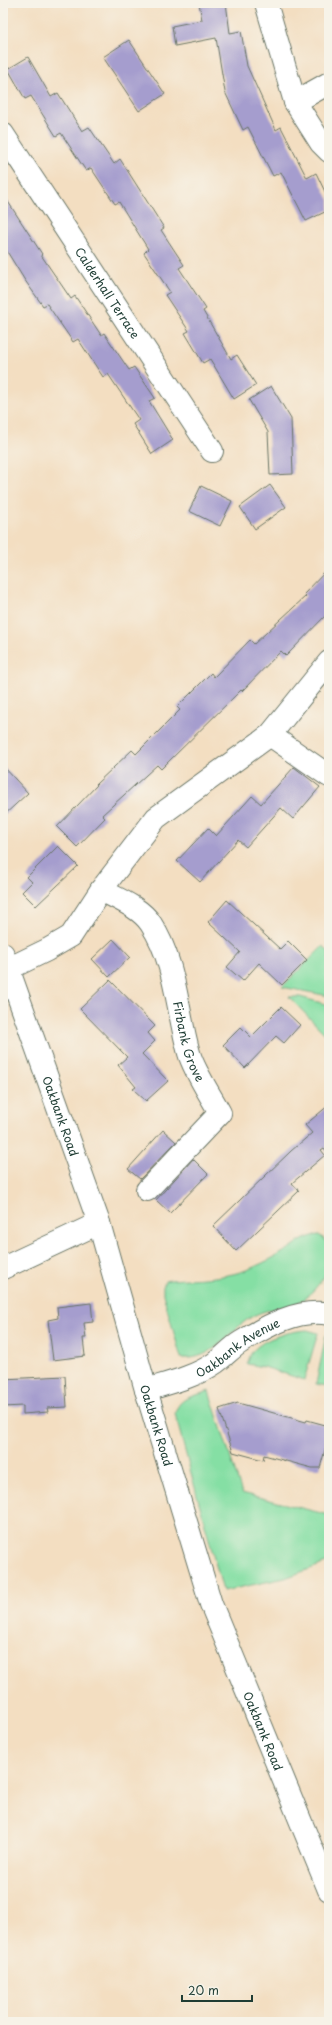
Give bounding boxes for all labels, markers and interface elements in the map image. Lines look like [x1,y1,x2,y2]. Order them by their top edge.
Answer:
street label: Calderhall Terrace [71,243,144,342]
street label: Firbank Grove [169,999,209,1085]
street label: Oakbank Road [38,1073,83,1159]
street label: Oakbank Avenue [192,1313,283,1382]
street label: Oakbank Road [136,1382,178,1468]
street label: Oakbank Road [239,1688,288,1773]
scale bar [182,1977,252,2003]
text: 20 m [188,1981,219,1999]

